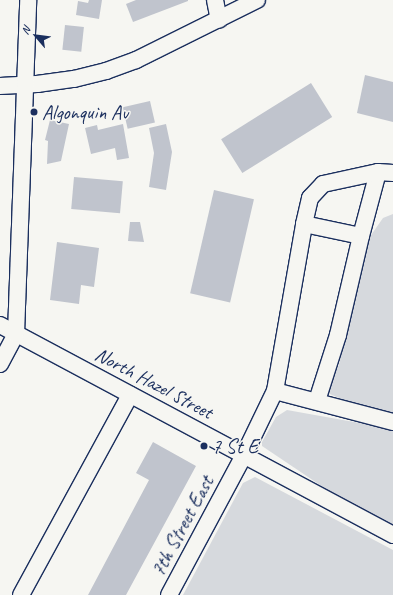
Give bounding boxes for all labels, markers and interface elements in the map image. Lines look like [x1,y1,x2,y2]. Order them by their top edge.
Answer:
north arrow [16,16,56,56]
text: N [18,24,33,37]
place label: Algonquin Av [42,100,128,124]
marker: Algonquin Av [29,107,39,117]
street label: North Hazel Street [90,342,218,424]
place label: 7 St E [212,434,258,458]
marker: 7 St E [199,441,209,451]
street label: 7th Street East [145,471,219,581]

